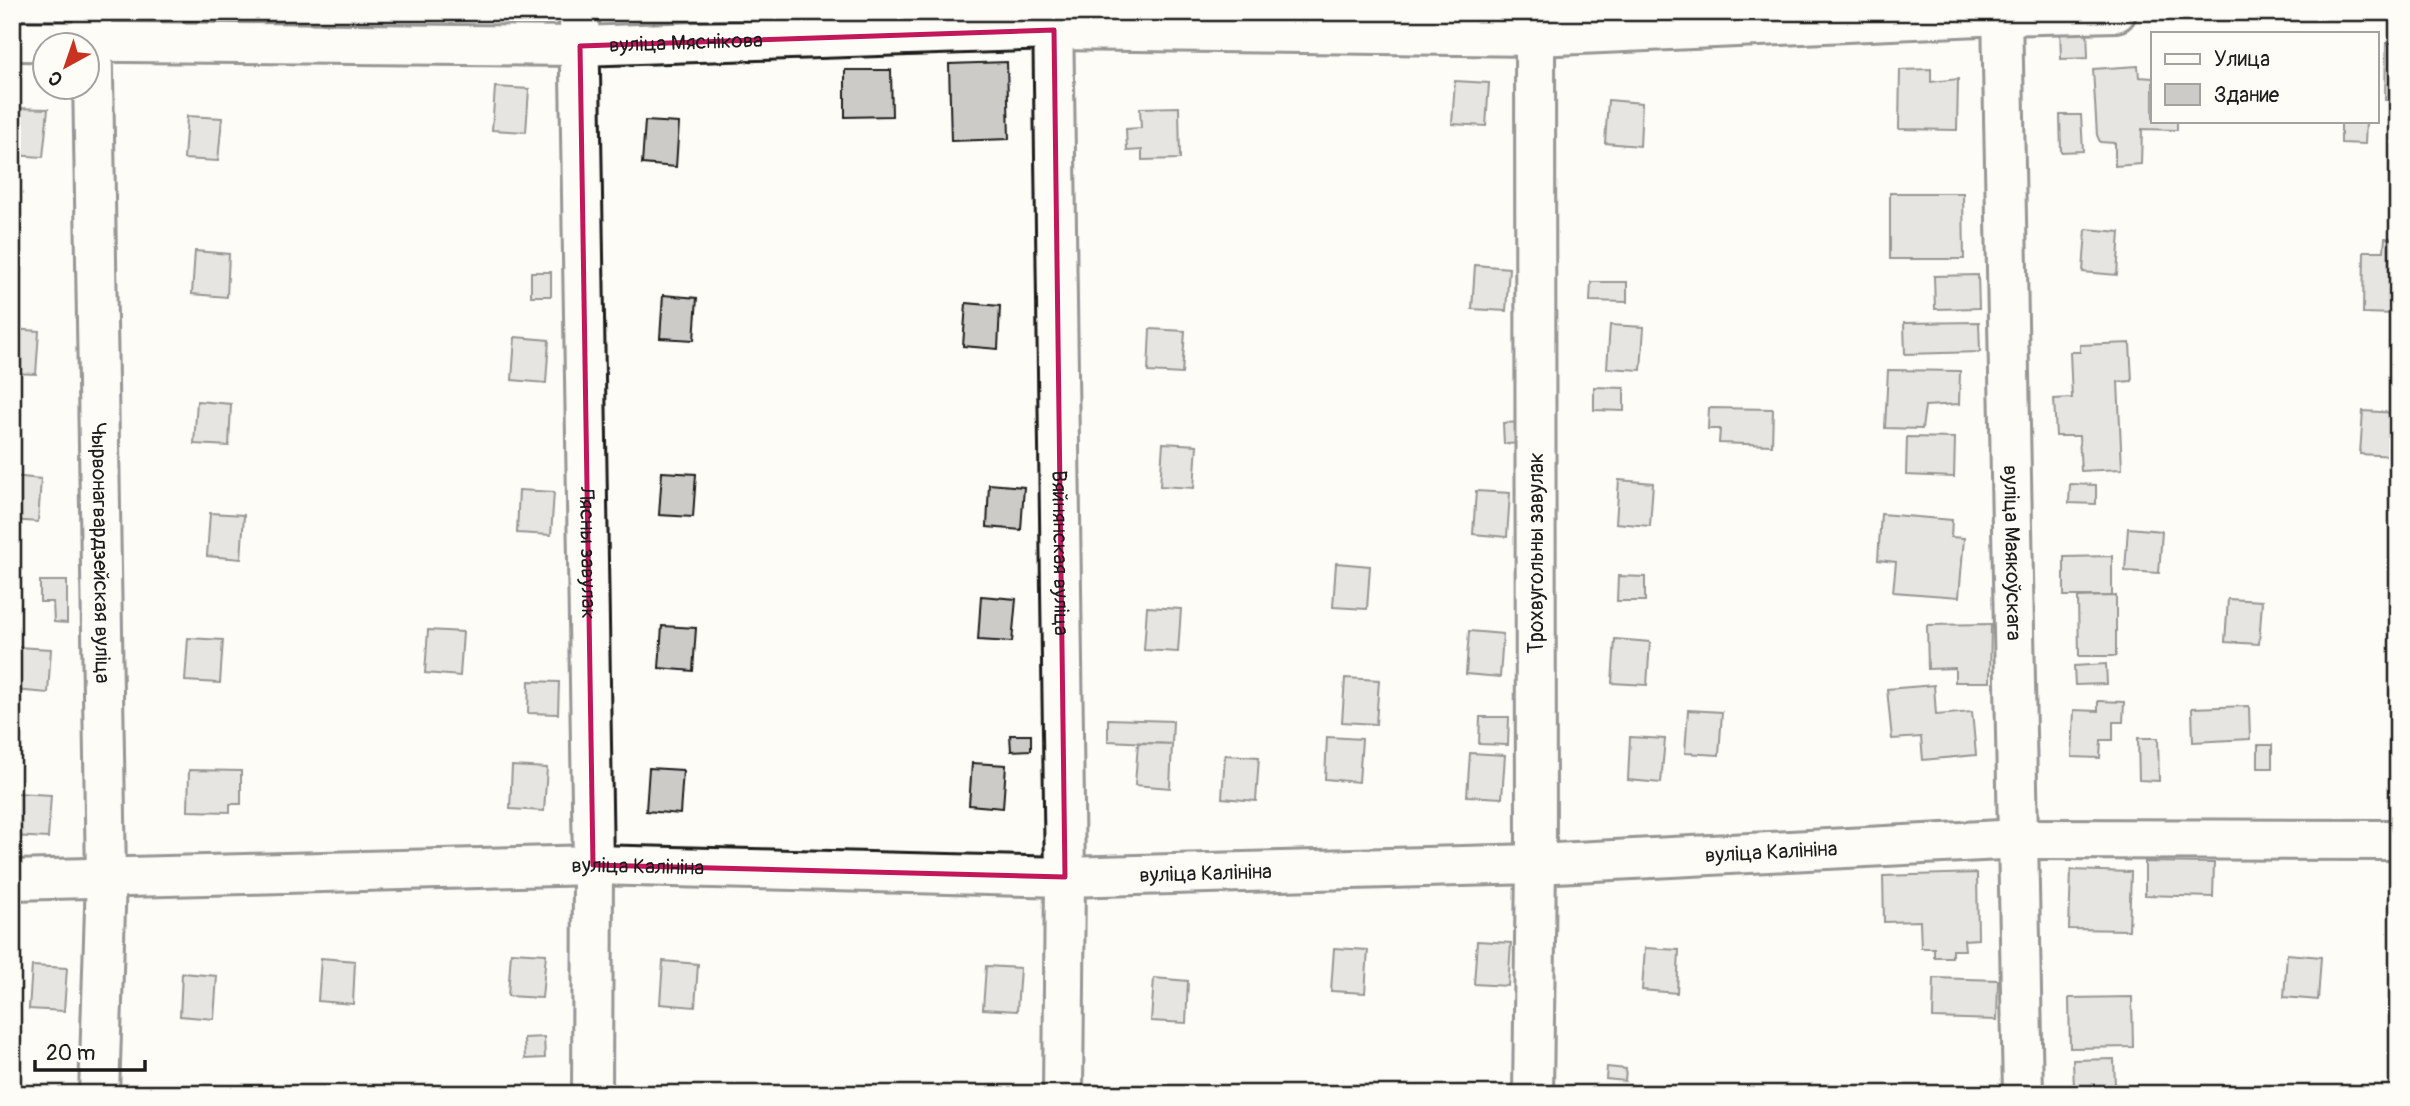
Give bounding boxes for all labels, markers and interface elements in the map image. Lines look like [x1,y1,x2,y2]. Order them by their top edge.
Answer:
street label: вуліца Мяснікова [609,27,763,59]
north arrow [32,32,102,102]
legend [2151,32,2378,122]
text: Улица [2214,46,2270,73]
text: С [43,65,68,91]
text: Здание [2214,82,2280,109]
street label: Чырвонагвардзейская вуліца [85,422,116,684]
street label: Трохвугольны завулак [1523,452,1550,654]
street label: вуліца Маякоўскага [1997,465,2027,641]
street label: Вяйнянская вуліца [1045,470,1075,636]
street label: Лясны завулак [573,485,602,620]
street label: вуліца Калініна [1704,835,1838,869]
street label: вуліца Калініна [571,852,704,882]
street label: вуліца Калініна [1139,858,1272,889]
scale bar [35,1029,145,1073]
text: 20 m [46,1040,95,1067]

